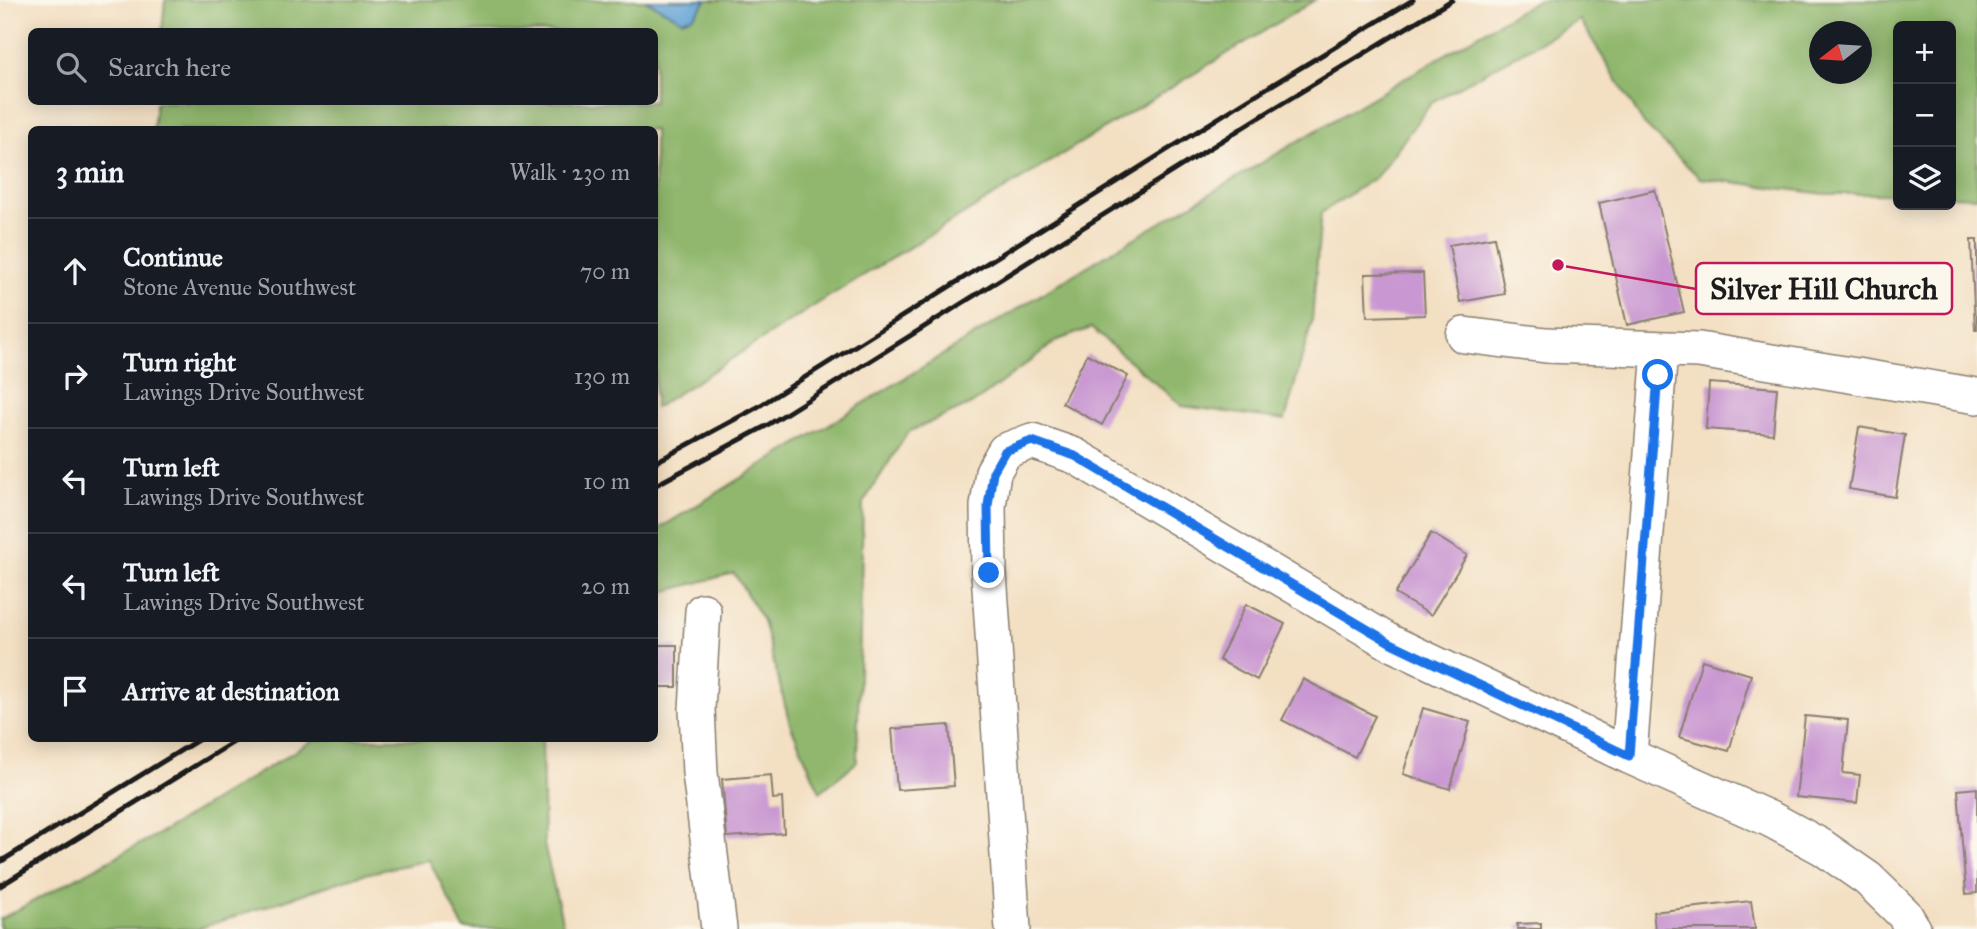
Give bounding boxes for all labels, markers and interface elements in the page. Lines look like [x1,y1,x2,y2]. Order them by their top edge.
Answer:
north arrow [1809,21,1872,84]
map controls [1893,21,1956,210]
button: + [1893,21,1956,84]
search box [28,28,658,105]
icon: search [52,48,90,86]
text: Search here [108,51,231,83]
button: − [1893,84,1956,147]
button: layers [1893,147,1956,210]
text: 3 min [56,154,124,190]
text: Walk · 230 m [510,158,630,186]
text: Continue [123,241,223,273]
icon: ahead [56,252,94,290]
text: 70 m [580,257,630,285]
callout: Silver Hill Church [1696,263,1952,314]
text: Silver Hill Church [1710,271,1938,307]
text: Stone Avenue Southwest [123,273,356,301]
text: Turn right [123,346,236,378]
icon: right [56,357,94,395]
route start [1642,359,1673,390]
text: 130 m [574,362,630,390]
text: Lawings Drive Southwest [123,378,365,406]
text: Turn left [123,451,219,483]
icon: left [56,462,94,500]
text: 10 m [583,467,630,495]
text: Lawings Drive Southwest [123,483,365,511]
text: Turn left [123,556,219,588]
route end [973,557,1004,588]
icon: left [56,567,94,605]
text: 20 m [581,572,630,600]
text: Lawings Drive Southwest [123,588,365,616]
icon: arrive [56,672,94,710]
text: Arrive at destination [123,675,340,707]

